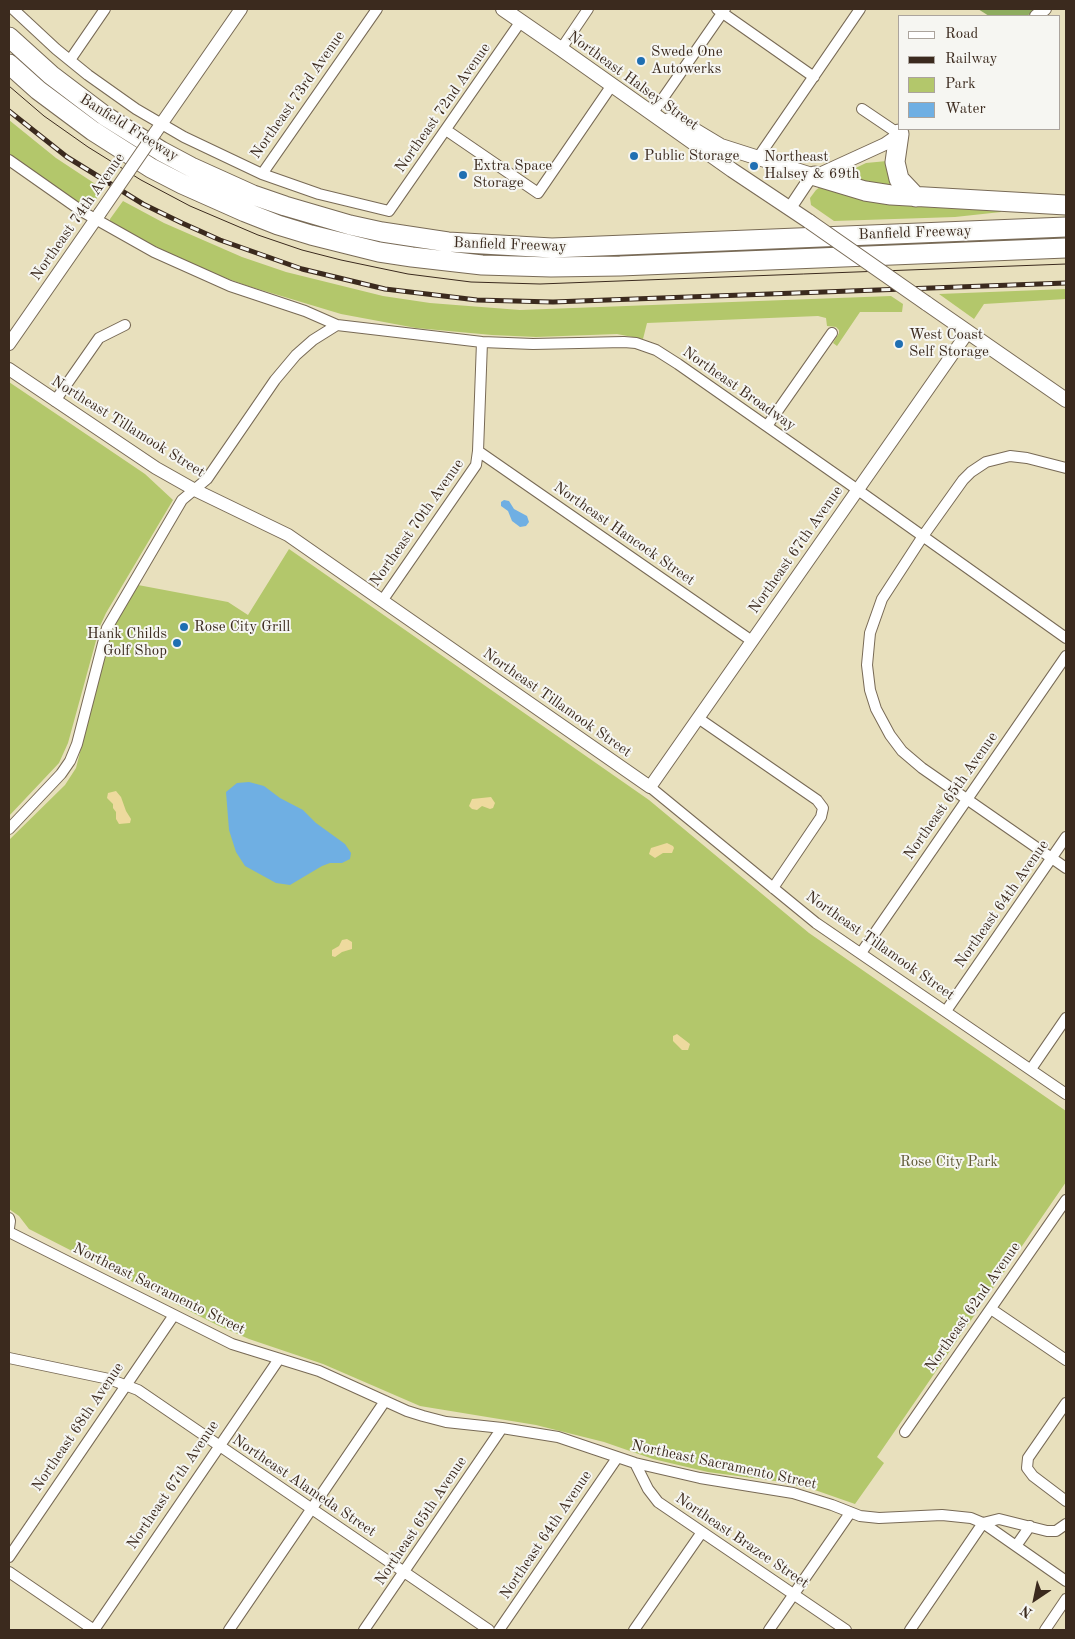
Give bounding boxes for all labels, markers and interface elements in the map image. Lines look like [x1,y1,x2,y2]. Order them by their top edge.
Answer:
legend [898,15,1060,130]
street label: Northeast Halsey Street [564,27,702,135]
text: Road [945,27,978,42]
street label: Northeast 73rd Avenue [247,28,349,162]
street label: Northeast 72nd Avenue [391,40,495,176]
place label: Swede One Autowerks [651,43,723,78]
text: Railway [945,52,998,67]
marker: Swede One Autowerks [635,55,647,67]
text: Park [945,77,976,92]
street label: Banfield Freeway [76,90,182,166]
text: Water [945,102,986,117]
place label: Public Storage [644,147,739,165]
place label: Northeast Halsey & 69th [764,148,860,183]
street label: Northeast 74th Avenue [27,150,129,284]
marker: Public Storage [628,150,640,162]
place label: Extra Space Storage [473,157,552,192]
marker: Northeast Halsey & 69th [748,160,760,172]
marker: Extra Space Storage [457,169,469,181]
street label: Banfield Freeway [858,222,972,244]
street label: Banfield Freeway [453,234,567,256]
place label: West Coast Self Storage [909,326,989,361]
marker: West Coast Self Storage [893,338,905,350]
street label: Northeast Broadway [679,343,799,435]
street label: Northeast Tillamook Street [48,372,208,482]
street label: Northeast 70th Avenue [366,456,468,590]
street label: Northeast Hancock Street [550,478,698,590]
street label: Northeast 67th Avenue [745,483,847,617]
place label: Rose City Grill [194,618,290,636]
marker: Rose City Grill [178,621,190,633]
place label: Hank Childs Golf Shop [87,625,167,660]
marker: Hank Childs Golf Shop [171,637,183,649]
street label: Northeast Tillamook Street [479,645,635,761]
street label: Northeast 65th Avenue [900,729,1002,863]
street label: Northeast 64th Avenue [951,837,1053,971]
street label: Northeast Tillamook Street [802,888,958,1004]
park label: Rose City Park [900,1153,998,1171]
street label: Northeast Sacramento Street [70,1239,248,1339]
street label: Northeast 62nd Avenue [921,1239,1025,1375]
street label: Northeast 68th Avenue [28,1359,128,1495]
street label: Northeast 67th Avenue [123,1417,223,1553]
street label: Northeast Alameda Street [229,1431,379,1541]
street label: Northeast Sacramento Street [630,1437,818,1493]
street label: Northeast 65th Avenue [371,1453,471,1589]
street label: Northeast 64th Avenue [496,1467,596,1603]
street label: Northeast Brazee Street [672,1490,812,1592]
north arrow [1010,1574,1060,1624]
text: N [1018,1603,1035,1620]

